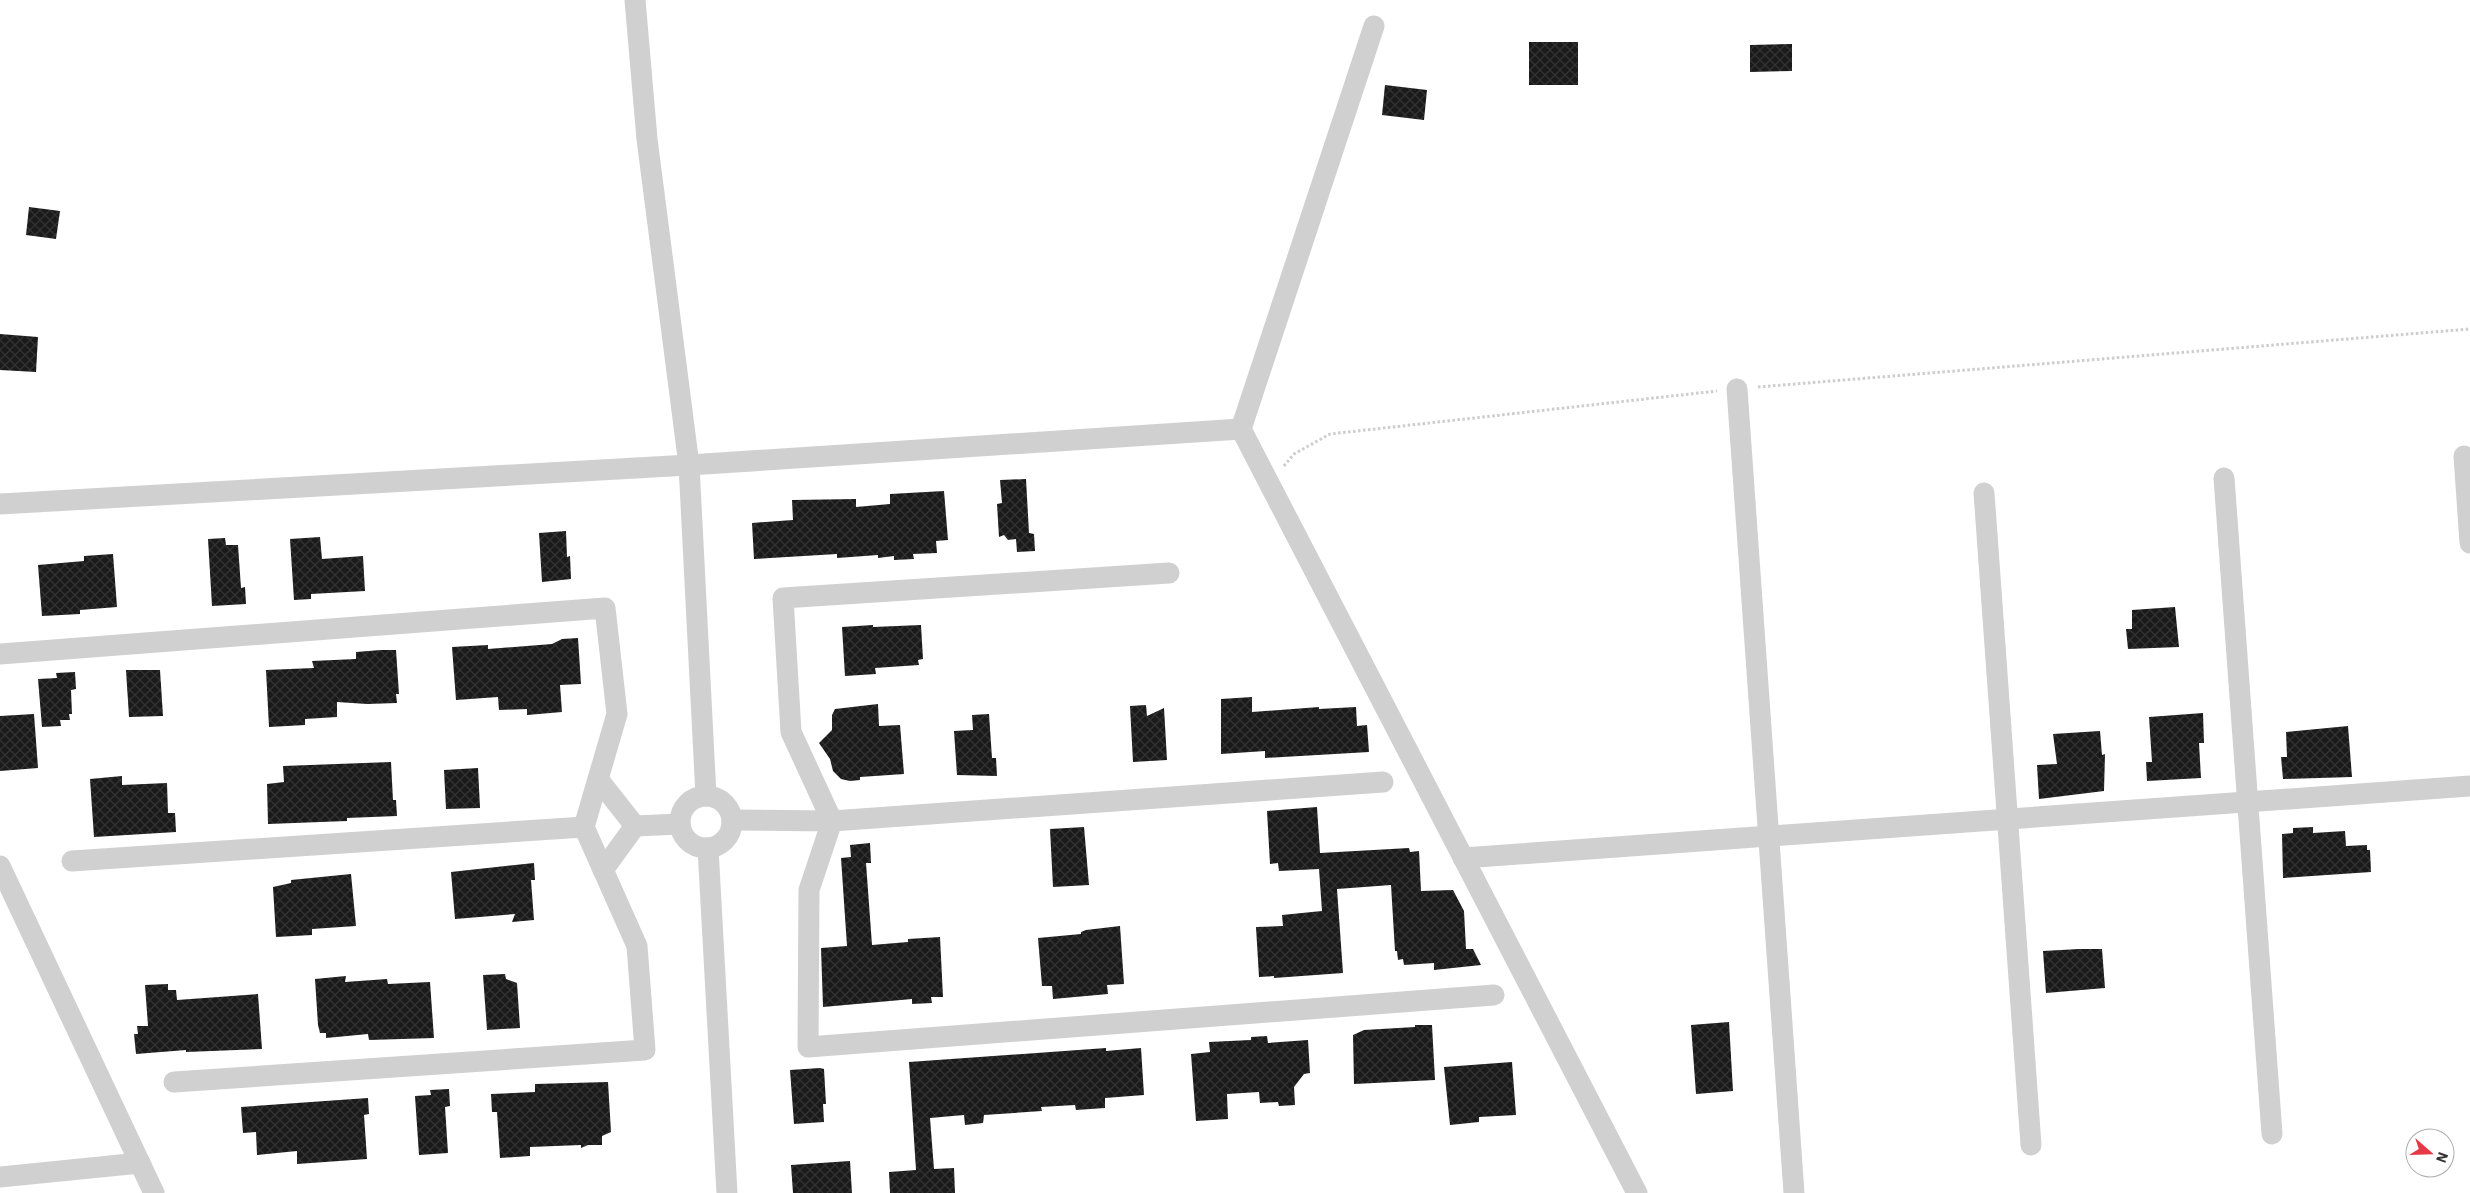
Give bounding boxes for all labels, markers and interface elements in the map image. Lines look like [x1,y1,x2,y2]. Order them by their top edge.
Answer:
north arrow [2405,1128,2455,1178]
text: N [2432,1150,2452,1165]

